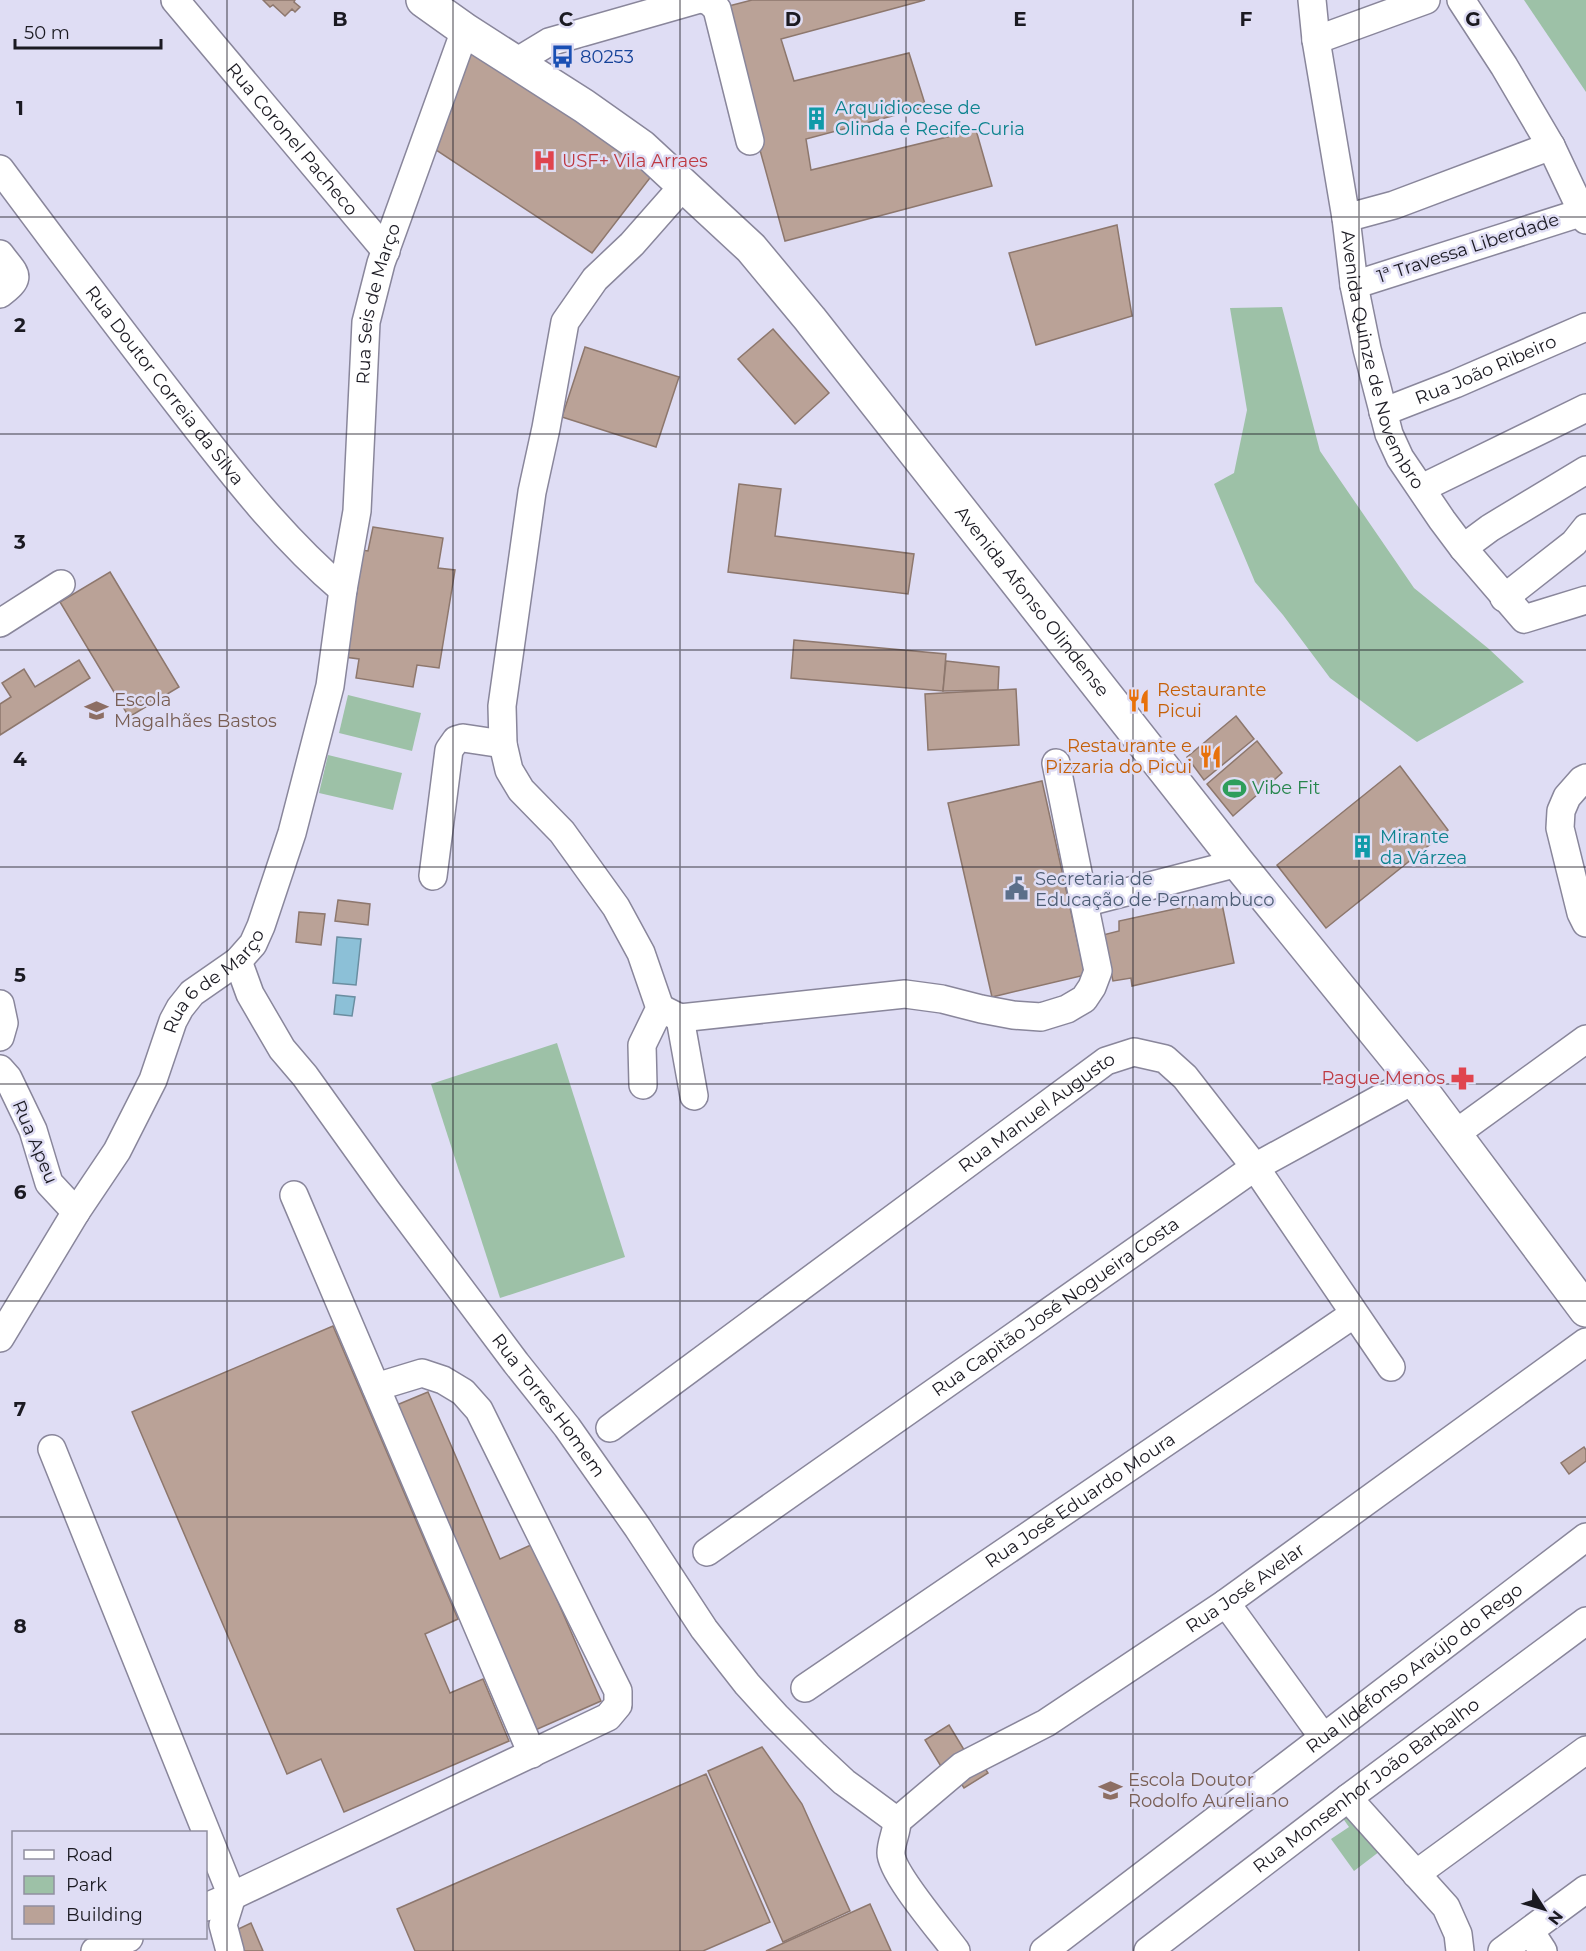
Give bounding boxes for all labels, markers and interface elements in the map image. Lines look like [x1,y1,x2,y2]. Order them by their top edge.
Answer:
text: B [332,7,348,31]
text: C [559,7,574,31]
text: D [785,7,801,31]
text: E [1013,7,1027,31]
text: F [1240,7,1253,31]
text: G [1465,7,1481,31]
scale bar [15,12,160,50]
text: 50 m [24,22,70,44]
bus stop icon: 80253 [549,44,575,70]
place label: 80253 [580,46,634,68]
street label: Rua Coronel Pacheco [222,59,363,220]
text: 1 [16,96,24,120]
place label: Arquidiocese de Olinda e Recife-Curia [835,97,1025,140]
building icon: Arquidiocese de Olinda e Recife-Curia [804,105,830,131]
hospital icon: USF+ Vila Arraes [531,148,557,174]
place label: USF+ Vila Arraes [562,150,708,172]
street label: 1ª Travessa Liberdade [1374,208,1562,288]
street label: Rua Seis de Março [352,220,405,385]
street label: Avenida Quinze de Novembro [1337,229,1429,493]
street label: Rua Doutor Correia da Silva [81,282,249,490]
text: 2 [14,313,26,337]
street label: Rua João Ribeiro [1412,330,1560,409]
street label: Avenida Afonso Olindense [950,502,1114,701]
text: 3 [13,530,26,554]
place label: Restaurante Picui [1157,679,1267,722]
restaurant icon: Restaurante Picui [1126,687,1152,713]
place label: Escola Magalhães Bastos [114,689,277,732]
school or university icon: Escola Magalhães Bastos [83,697,109,723]
place label: Restaurante e Pizzaria do Picui [1045,735,1192,778]
restaurant icon: Restaurante e Pizzaria do Picui [1197,743,1223,769]
text: 4 [13,747,27,771]
sports icon: Vibe Fit [1221,775,1247,801]
place label: Vibe Fit [1252,777,1320,799]
place label: Mirante da Várzea [1380,826,1467,869]
building icon: Mirante da Várzea [1349,834,1375,860]
place label: Secretaria de Educação de Pernambuco [1035,868,1275,911]
public building icon: Secretaria de Educação de Pernambuco [1004,876,1030,902]
street label: Rua 6 de Março [159,926,269,1036]
text: 5 [14,963,26,987]
street label: Rua Manuel Augusto [954,1048,1118,1177]
pharmacy icon: Pague Menos [1450,1065,1476,1091]
place label: Pague Menos [1321,1067,1445,1089]
street label: Rua Apeu [8,1097,62,1187]
text: 6 [14,1180,27,1204]
street label: Rua Capitão José Nogueira Costa [928,1213,1183,1401]
street label: Rua Torres Homem [487,1329,610,1482]
text: 7 [14,1397,26,1421]
street label: Rua José Eduardo Moura [981,1428,1179,1573]
street label: Rua José Avelar [1181,1539,1309,1638]
street label: Rua Ildefonso Araújo do Rego [1302,1578,1527,1758]
text: 8 [13,1614,27,1638]
street label: Rua Monsenhor João Barbalho [1249,1693,1484,1878]
place label: Escola Doutor Rodolfo Aureliano [1128,1769,1289,1812]
school or university icon: Escola Doutor Rodolfo Aureliano [1097,1777,1123,1803]
legend [12,1831,207,1939]
text: Road [66,1844,113,1866]
text: Park [66,1874,107,1896]
north arrow [1514,1879,1574,1939]
text: Building [66,1904,143,1926]
text: N [1544,1907,1567,1929]

